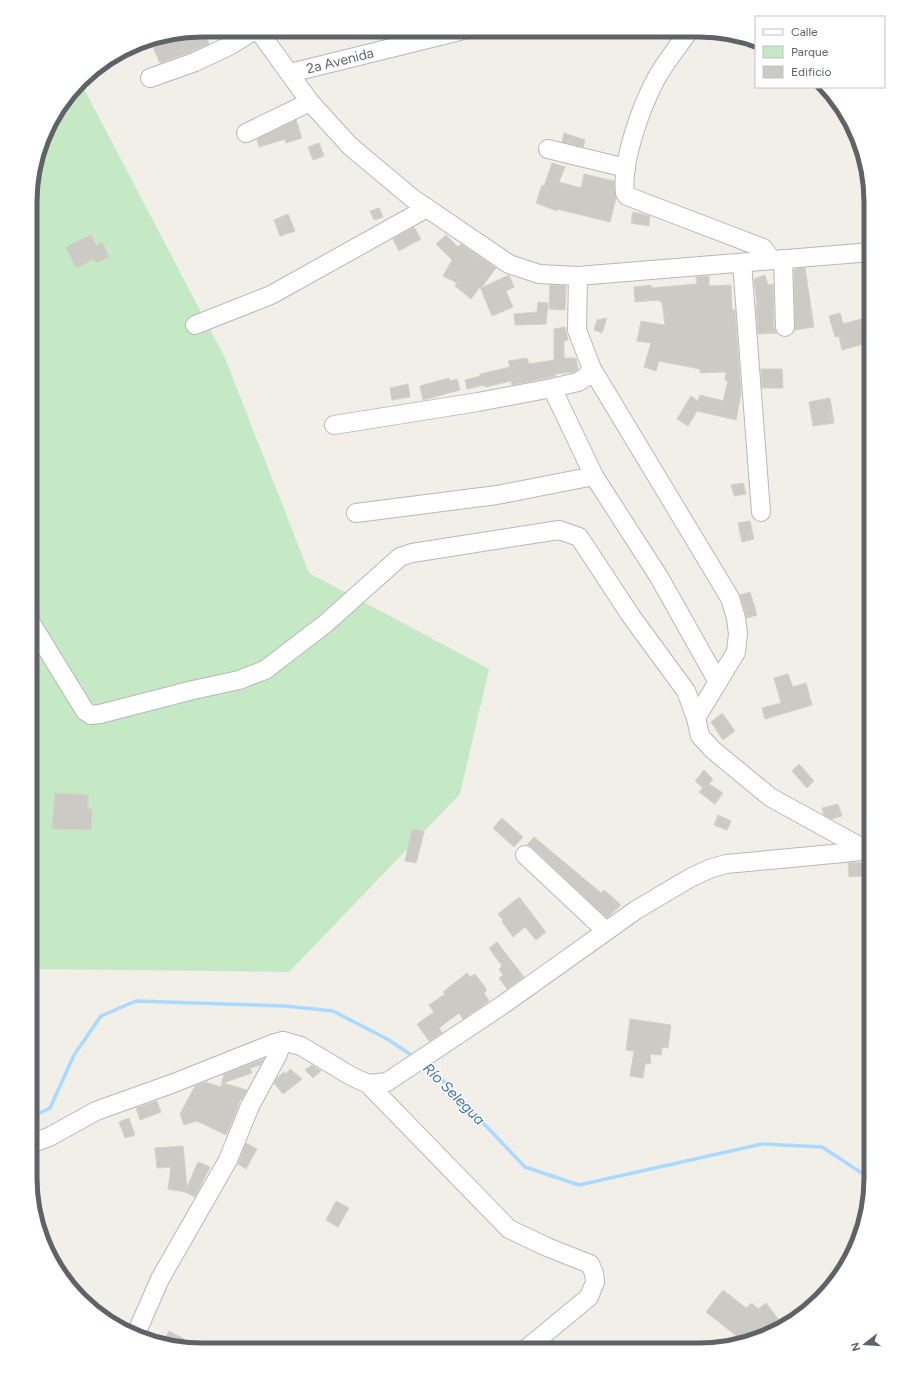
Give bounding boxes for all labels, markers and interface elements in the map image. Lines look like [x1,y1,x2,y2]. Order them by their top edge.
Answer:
legend [755,16,885,88]
text: Calle [791,25,818,39]
street label: 2a Avenida [305,44,375,78]
text: Parque [791,45,829,59]
text: Edificio [791,65,831,79]
water label: Río Selegua [419,1059,489,1129]
north arrow [845,1324,885,1364]
text: N [848,1341,863,1353]

